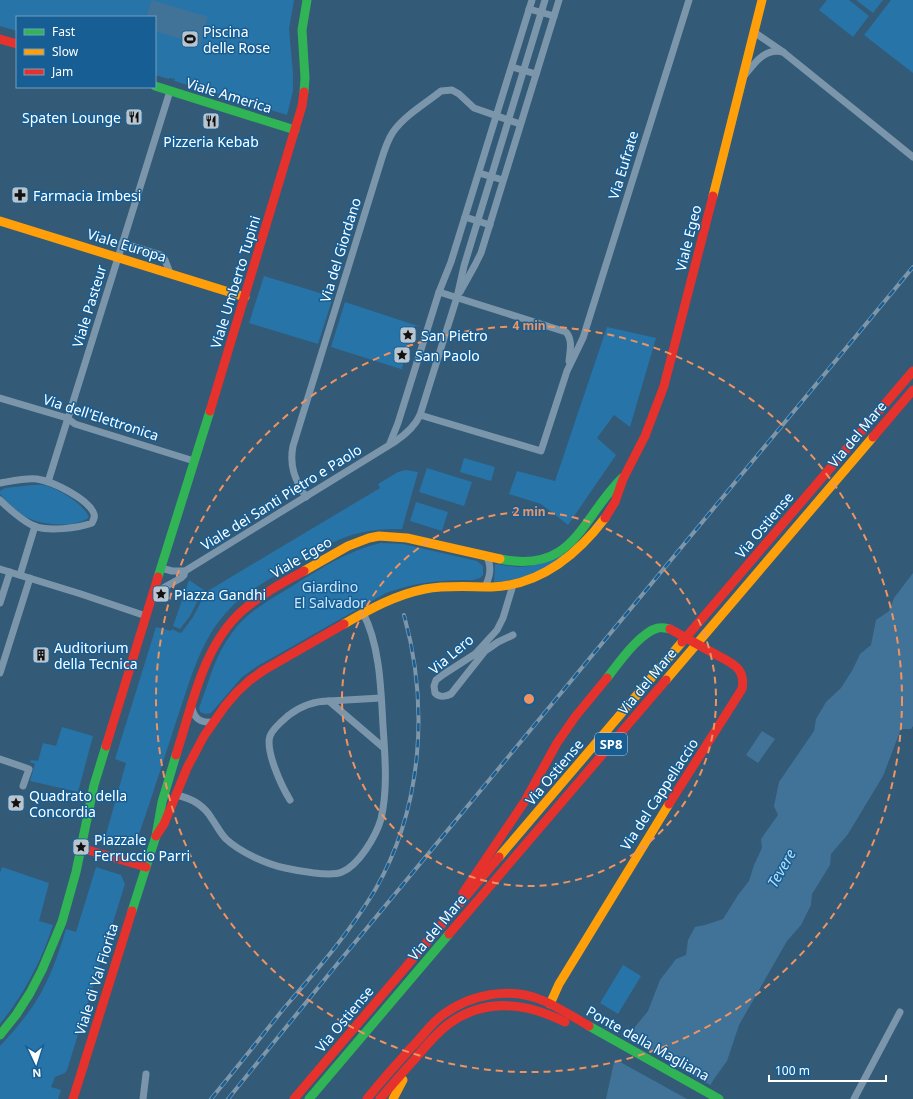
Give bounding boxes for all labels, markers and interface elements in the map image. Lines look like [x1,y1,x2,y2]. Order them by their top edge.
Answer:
legend [16,16,156,88]
place label: Piscina delle Rose [203,22,270,57]
text: Fast [52,23,76,40]
sports icon: Piscina delle Rose [180,29,200,49]
text: Slow [52,43,79,60]
text: Jam [51,63,73,80]
street label: Viale America [184,73,274,117]
restaurant icon: Spaten Lounge [124,107,144,127]
place label: Spaten Lounge [22,108,121,127]
restaurant icon: Pizzeria Kebab [201,111,221,131]
street label: Via Eufrate [604,128,643,202]
place label: Pizzeria Kebab [163,132,259,151]
pharmacy icon: Farmacia Imbesi [10,185,30,205]
place label: Farmacia Imbesi [33,186,141,205]
street label: Via del Giordano [315,195,365,305]
street label: Viale Egeo [671,203,705,273]
street label: Viale Umberto Tupini [206,213,264,351]
street label: Viale Europa [85,224,169,266]
street label: Viale Pasteur [67,262,111,350]
text: 4 min [512,317,546,334]
place icon: San Pietro [398,325,418,345]
place label: San Pietro [421,326,488,345]
place icon: San Paolo [392,345,412,365]
place label: San Paolo [415,346,480,365]
street label: Via dell'Elettronica [41,389,161,445]
street label: Via del Mare [824,397,890,471]
street label: Viale dei Santi Pietro e Paolo [197,440,365,554]
street label: Via Ostiense [731,488,797,562]
text: 2 min [512,503,546,520]
street label: Viale Egeo [267,532,335,582]
park label: Giardino El Salvador [294,577,366,612]
place icon: Piazza Gandhi [151,584,171,604]
place label: Piazza Gandhi [174,585,266,604]
street label: Via Lero [425,630,477,678]
place label: Auditorium della Tecnica [54,638,137,673]
street label: Via del Mare [614,644,680,718]
building icon: Auditorium della Tecnica [31,645,51,665]
centre of rings [522,692,536,706]
road number: SP8 [595,733,627,755]
street label: Via del Cappellaccio [616,734,702,854]
street label: Via Ostiense [521,735,587,809]
place label: Quadrato della Concordia [29,786,127,821]
place icon: Quadrato della Concordia [6,793,26,813]
place label: Piazzale Ferruccio Parri [94,830,190,865]
place icon: Piazzale Ferruccio Parri [71,837,91,857]
water label: Tevere [762,845,800,891]
street label: Via del Mare [404,890,470,964]
street label: Viale di Val Fiorita [70,921,122,1037]
street label: Via Ostiense [311,982,377,1056]
street label: Ponte della Magliana [583,1001,713,1085]
north arrow [16,1043,56,1083]
scale bar [769,1057,886,1083]
text: 100 m [775,1062,810,1079]
text: N [32,1066,42,1081]

